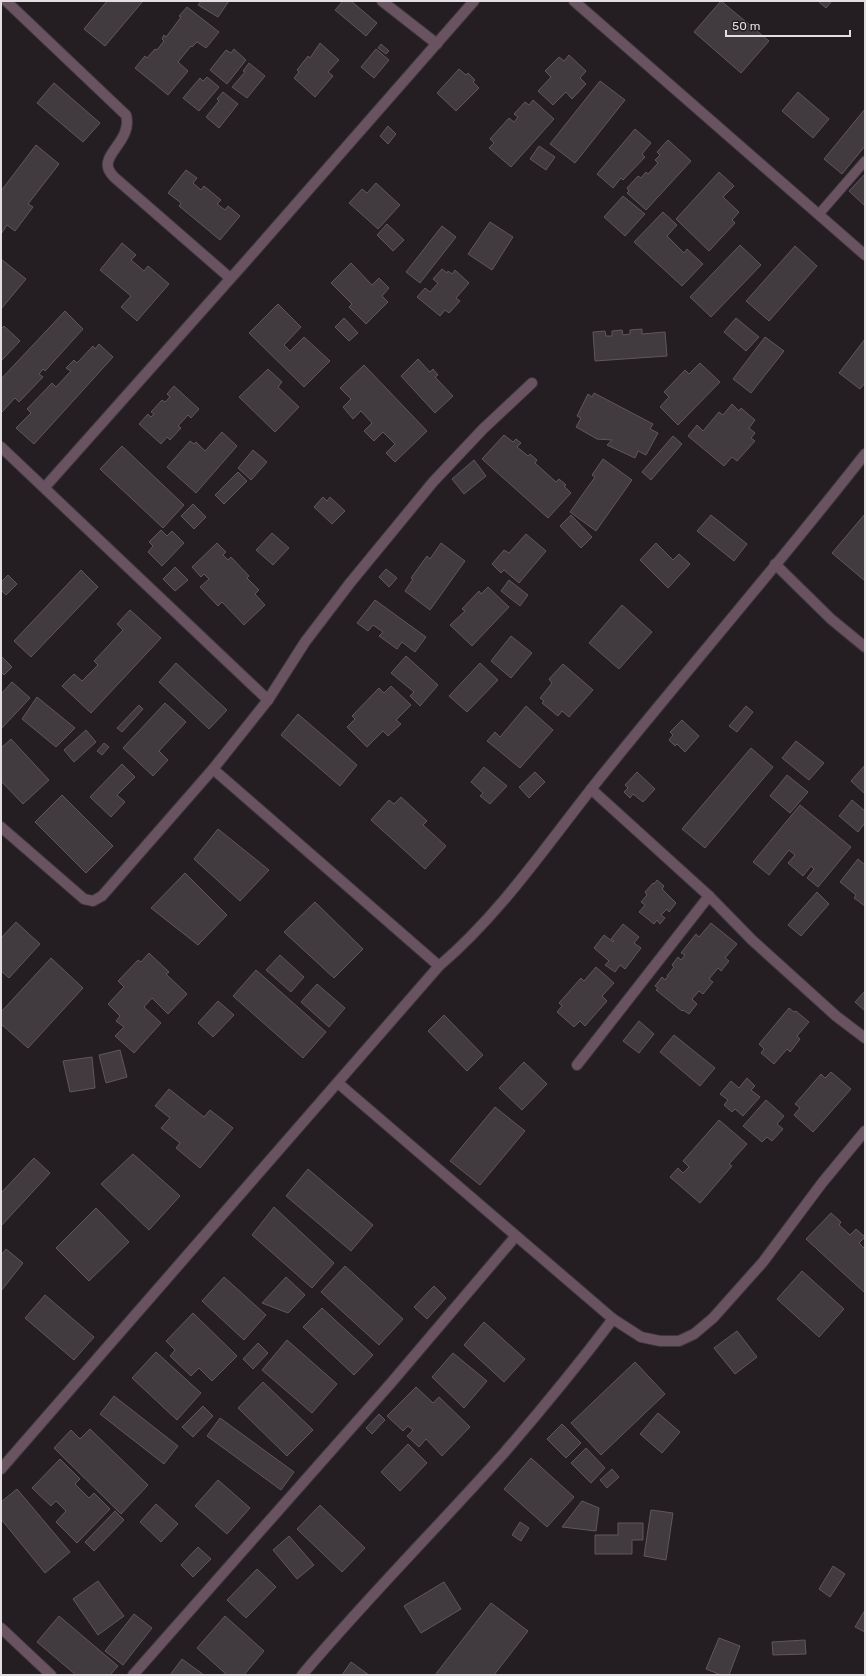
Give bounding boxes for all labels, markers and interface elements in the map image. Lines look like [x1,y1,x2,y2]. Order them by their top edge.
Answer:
scale bar [726,12,850,38]
text: 50 m [732,19,760,33]

